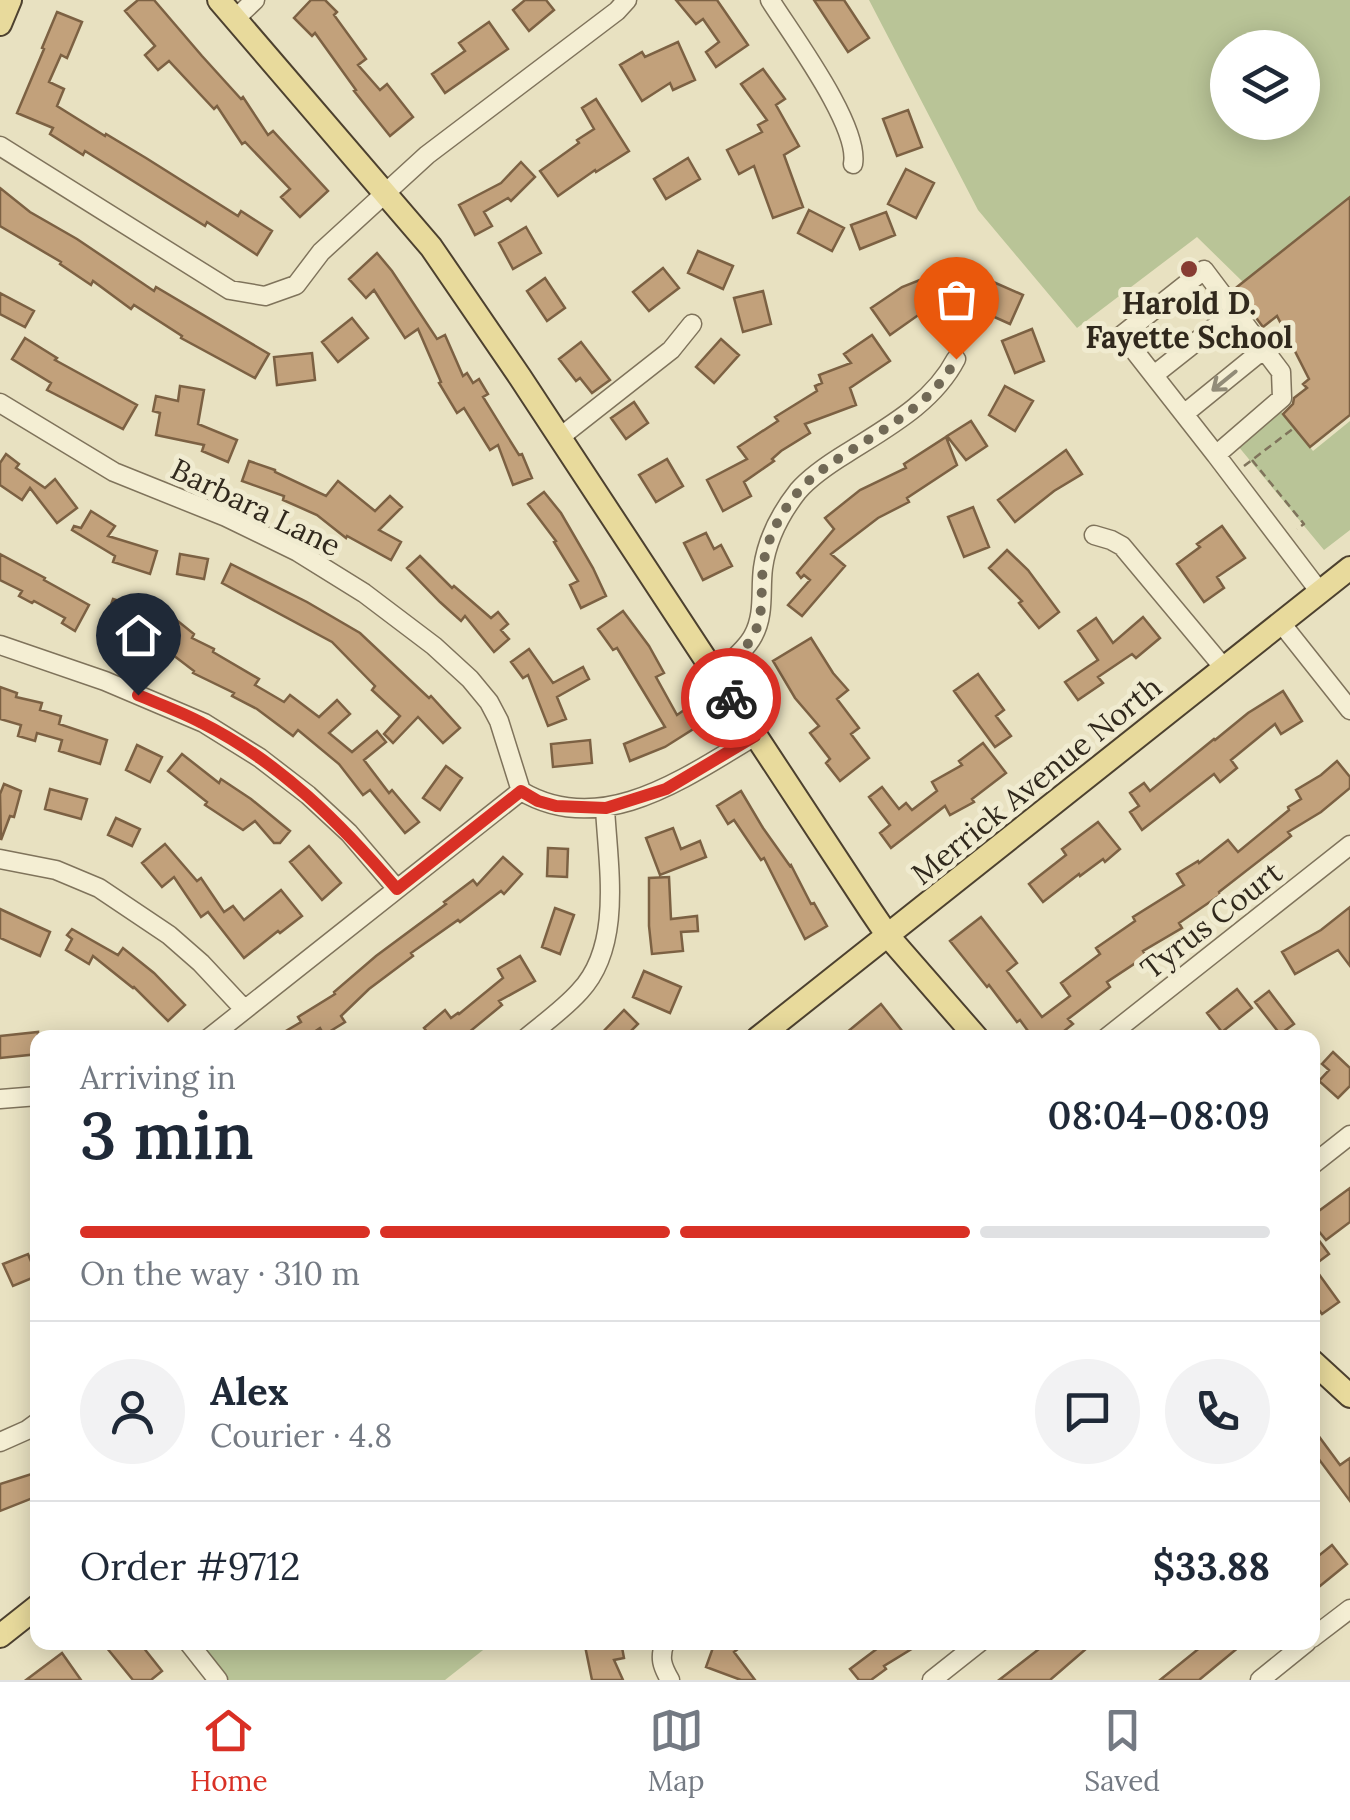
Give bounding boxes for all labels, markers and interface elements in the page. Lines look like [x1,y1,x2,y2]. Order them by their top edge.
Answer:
map controls [1210,30,1320,140]
button: layers [1210,30,1320,140]
pin [914,257,999,360]
marker: Harold D. Fayette School [1178,258,1200,280]
icon: bag [929,272,984,327]
place label: Harold D. Fayette School [1085,284,1293,357]
one-way arrow [1211,370,1238,391]
street label: Barbara Lane [165,450,347,564]
pin [96,593,181,696]
icon: home [111,608,166,663]
courier [681,648,781,748]
street label: Merrick Avenue North [903,667,1169,892]
icon: bike [704,671,759,726]
street label: Tyrus Court [1133,853,1290,988]
text: Arriving in [80,1057,236,1098]
text: 08:04–08:09 [1047,1091,1270,1139]
text: 3 min [80,1094,254,1177]
text: On the way · 310 m [80,1253,360,1294]
button: person [80,1359,185,1464]
button: chat [1035,1359,1140,1464]
button: phone [1165,1359,1270,1464]
text: Alex [210,1367,289,1415]
text: Courier · 4.8 [210,1415,392,1456]
text: Order #9712 [80,1542,300,1590]
text: $33.88 [1153,1542,1270,1590]
tab: Home [190,1703,268,1799]
tab: Map [648,1703,704,1799]
tab: Saved [1084,1703,1160,1799]

